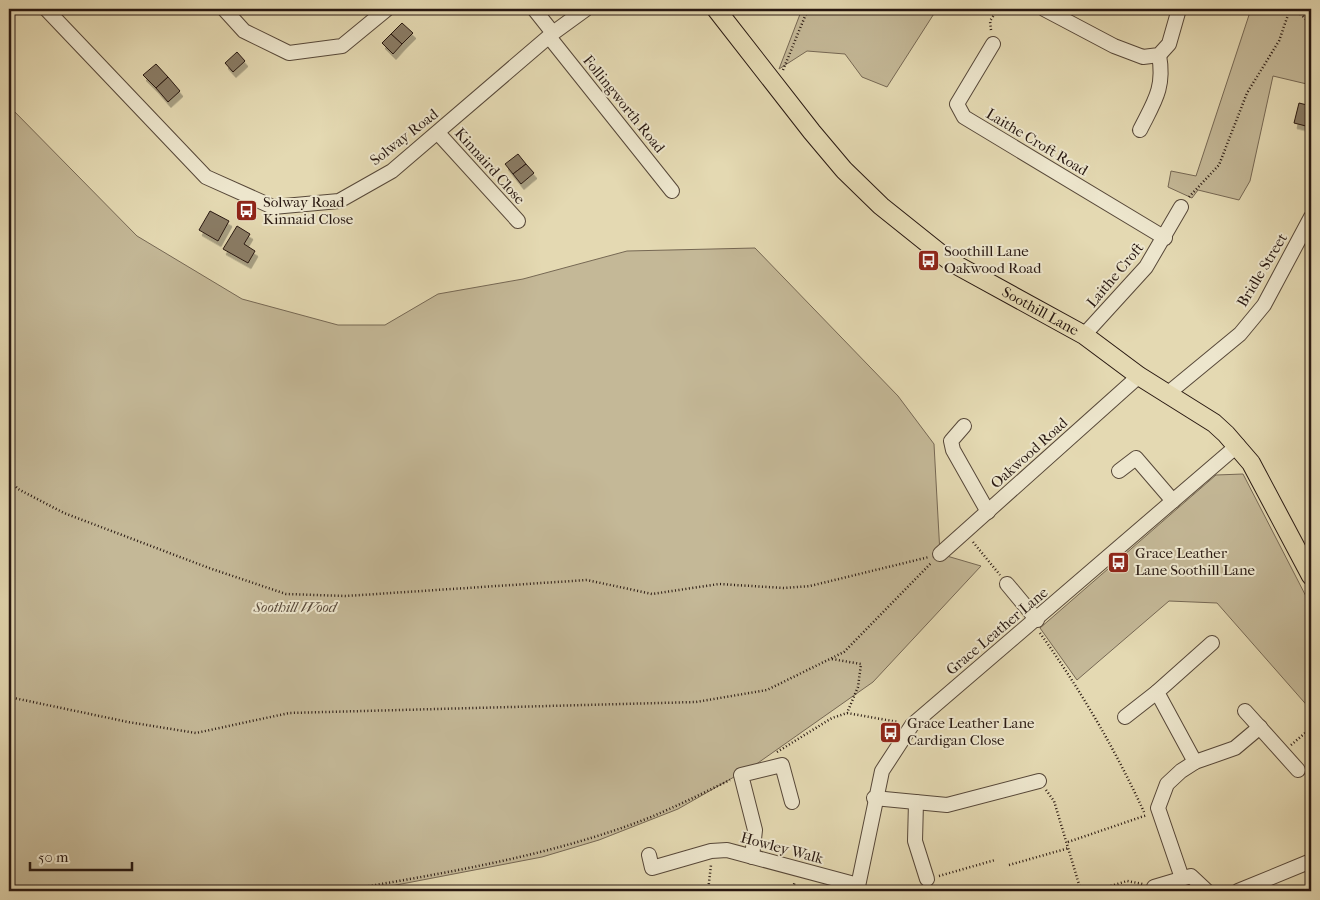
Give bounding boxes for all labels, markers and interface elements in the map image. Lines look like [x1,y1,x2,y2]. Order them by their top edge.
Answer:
street label: Follingworth Road [579,52,669,157]
street label: Solway Road [366,104,442,169]
street label: Laithe Croft Road [983,105,1092,180]
street label: Kinnaird Close [451,124,529,208]
place label: Solway Road Kinnaid Close [263,193,354,228]
bus stop icon: Solway Road Kinnaid Close [235,199,259,223]
street label: Bridle Street [1233,229,1291,310]
street label: Laithe Croft [1083,239,1148,311]
place label: Soothill Lane Oakwood Road [944,242,1042,277]
bus stop icon: Soothill Lane Oakwood Road [916,248,940,272]
street label: Soothill Lane [999,283,1082,340]
street label: Oakwood Road [987,413,1072,492]
place label: Grace Leather Lane Soothill Lane [1135,544,1256,579]
bus stop icon: Grace Leather Lane Soothill Lane [1107,550,1131,574]
street label: Grace Leather Lane [942,583,1052,679]
park label: Soothill Wood [253,598,339,616]
place label: Grace Leather Lane Cardigan Close [907,714,1035,749]
bus stop icon: Grace Leather Lane Cardigan Close [879,720,903,744]
street label: Howley Walk [739,828,826,868]
scale bar [30,840,132,872]
text: 50 m [38,848,69,866]

